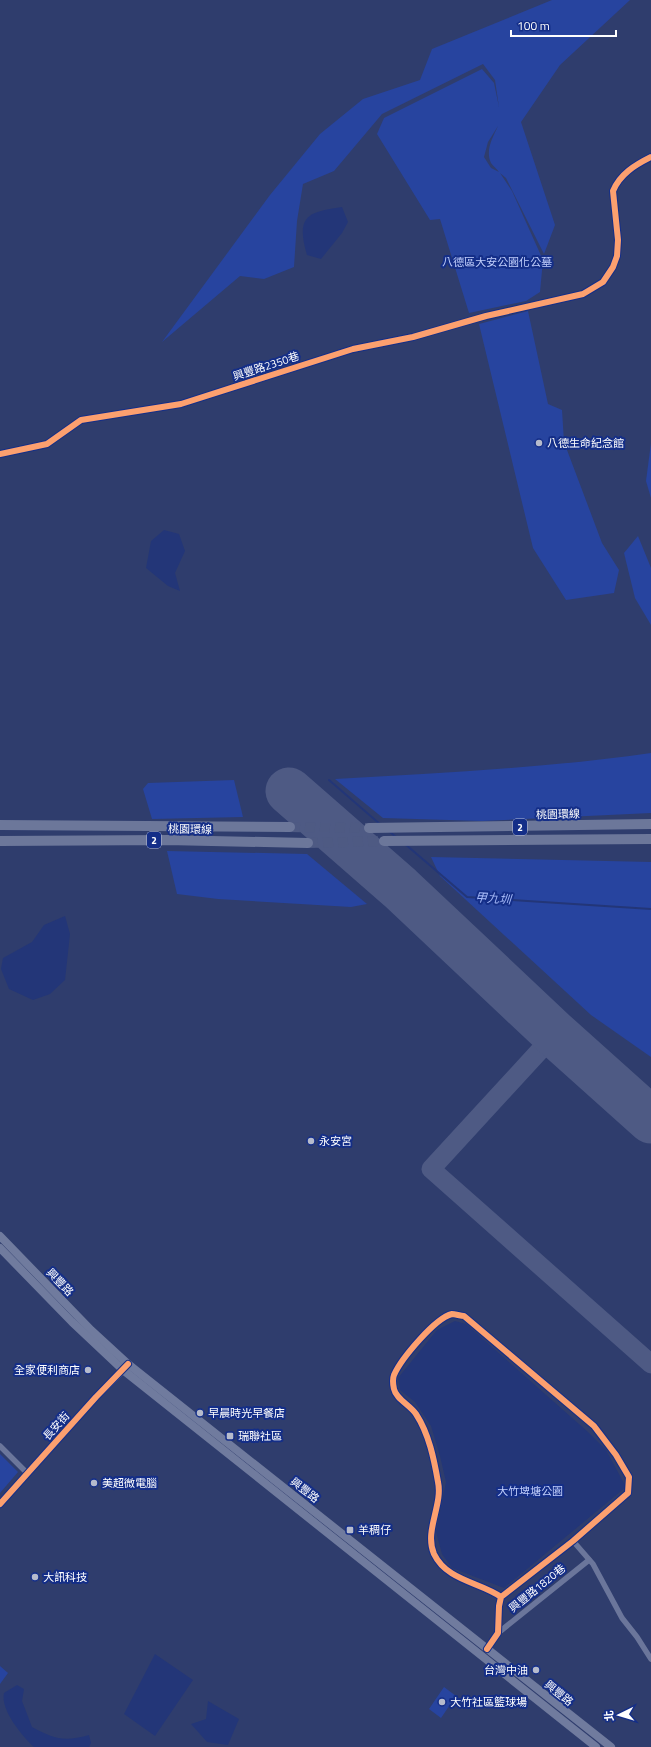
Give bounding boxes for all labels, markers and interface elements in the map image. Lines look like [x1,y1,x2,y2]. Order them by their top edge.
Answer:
scale bar [511,12,616,38]
text: 100 m [517,16,550,35]
park label: 八德區大安公園化公墓 [442,254,552,270]
street label: 興豐路2350巷 [231,348,301,384]
place label: 八德生命紀念館 [547,435,624,451]
marker: 八德生命紀念館 [534,438,544,448]
street label: 桃園環線 [536,806,580,822]
road number: 2 [513,819,527,835]
street label: 桃園環線 [168,821,212,837]
road number: 2 [147,832,161,848]
water label: 甲九圳 [474,887,514,909]
place label: 永安宮 [319,1133,352,1149]
marker: 永安宮 [306,1136,316,1146]
street label: 興豐路 [43,1265,77,1299]
place label: 全家便利商店 [14,1362,80,1378]
marker: 全家便利商店 [83,1365,93,1375]
place label: 早晨時光早餐店 [208,1405,285,1421]
street label: 長安街 [39,1408,73,1444]
marker: 早晨時光早餐店 [195,1408,205,1418]
place label: 瑞聯社區 [238,1428,282,1444]
marker: 瑞聯社區 [225,1431,235,1441]
street label: 興豐路 [287,1474,323,1506]
place label: 美超微電腦 [102,1475,157,1491]
marker: 美超微電腦 [89,1478,99,1488]
park label: 大竹埤塘公園 [497,1483,563,1499]
place label: 羊稠仔 [358,1522,391,1538]
marker: 羊稠仔 [345,1525,355,1535]
street label: 興豐路1820巷 [505,1560,569,1616]
place label: 大訊科技 [43,1569,87,1585]
marker: 大訊科技 [30,1572,40,1582]
place label: 台灣中油 [484,1662,528,1678]
marker: 台灣中油 [531,1665,541,1675]
street label: 興豐路 [541,1676,577,1710]
place label: 大竹社區籃球場 [450,1694,527,1710]
north arrow [599,1695,639,1735]
marker: 大竹社區籃球場 [437,1697,447,1707]
text: 北 [601,1710,617,1722]

